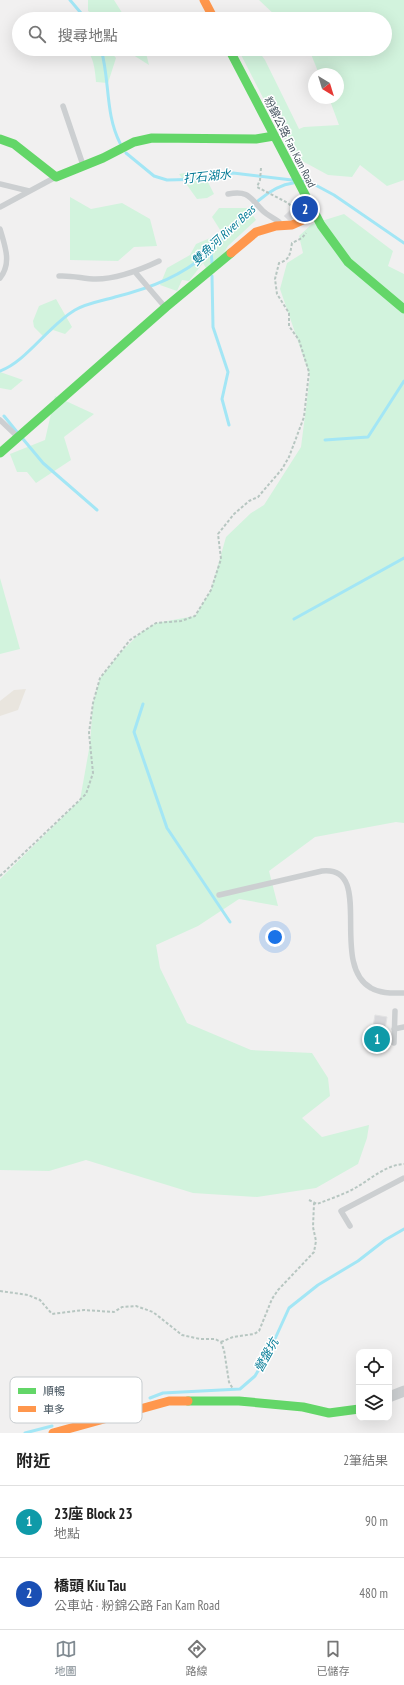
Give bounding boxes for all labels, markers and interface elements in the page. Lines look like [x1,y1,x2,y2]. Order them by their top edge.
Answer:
search box [12,12,392,56]
icon: search [26,23,48,45]
text: 搜尋地點 [58,26,118,45]
north arrow [308,68,344,104]
street label: 粉錦公路 Fan Kam Road [261,94,319,190]
water label: 打石湖水 [182,166,233,186]
pin: 2 [292,194,318,224]
water label: 雙魚河 River Beas [188,200,259,268]
your location [265,927,285,947]
pin: 1 [364,1024,390,1054]
water label: 營盤坑 [251,1334,282,1374]
map controls [356,1349,392,1421]
button: locate [356,1349,392,1385]
legend [10,1377,142,1423]
text: 順暢 [43,1384,65,1398]
button: layers [356,1385,392,1421]
text: 車多 [43,1402,65,1416]
text: 附近 [16,1450,50,1472]
text: 2筆結果 [343,1452,388,1469]
text: 23座 Block 23 [54,1504,133,1523]
text: 1 [26,1513,32,1530]
text: 90 m [365,1513,388,1530]
text: 地點 [54,1525,80,1542]
text: 橋頭 Kiu Tau [54,1576,126,1595]
text: 2 [26,1585,32,1602]
text: 480 m [359,1585,388,1602]
text: 公車站 · 粉錦公路 Fan Kam Road [54,1597,220,1614]
tab: 地圖 [55,1638,77,1678]
tab: 路線 [186,1638,208,1678]
tab: 已儲存 [317,1638,350,1678]

